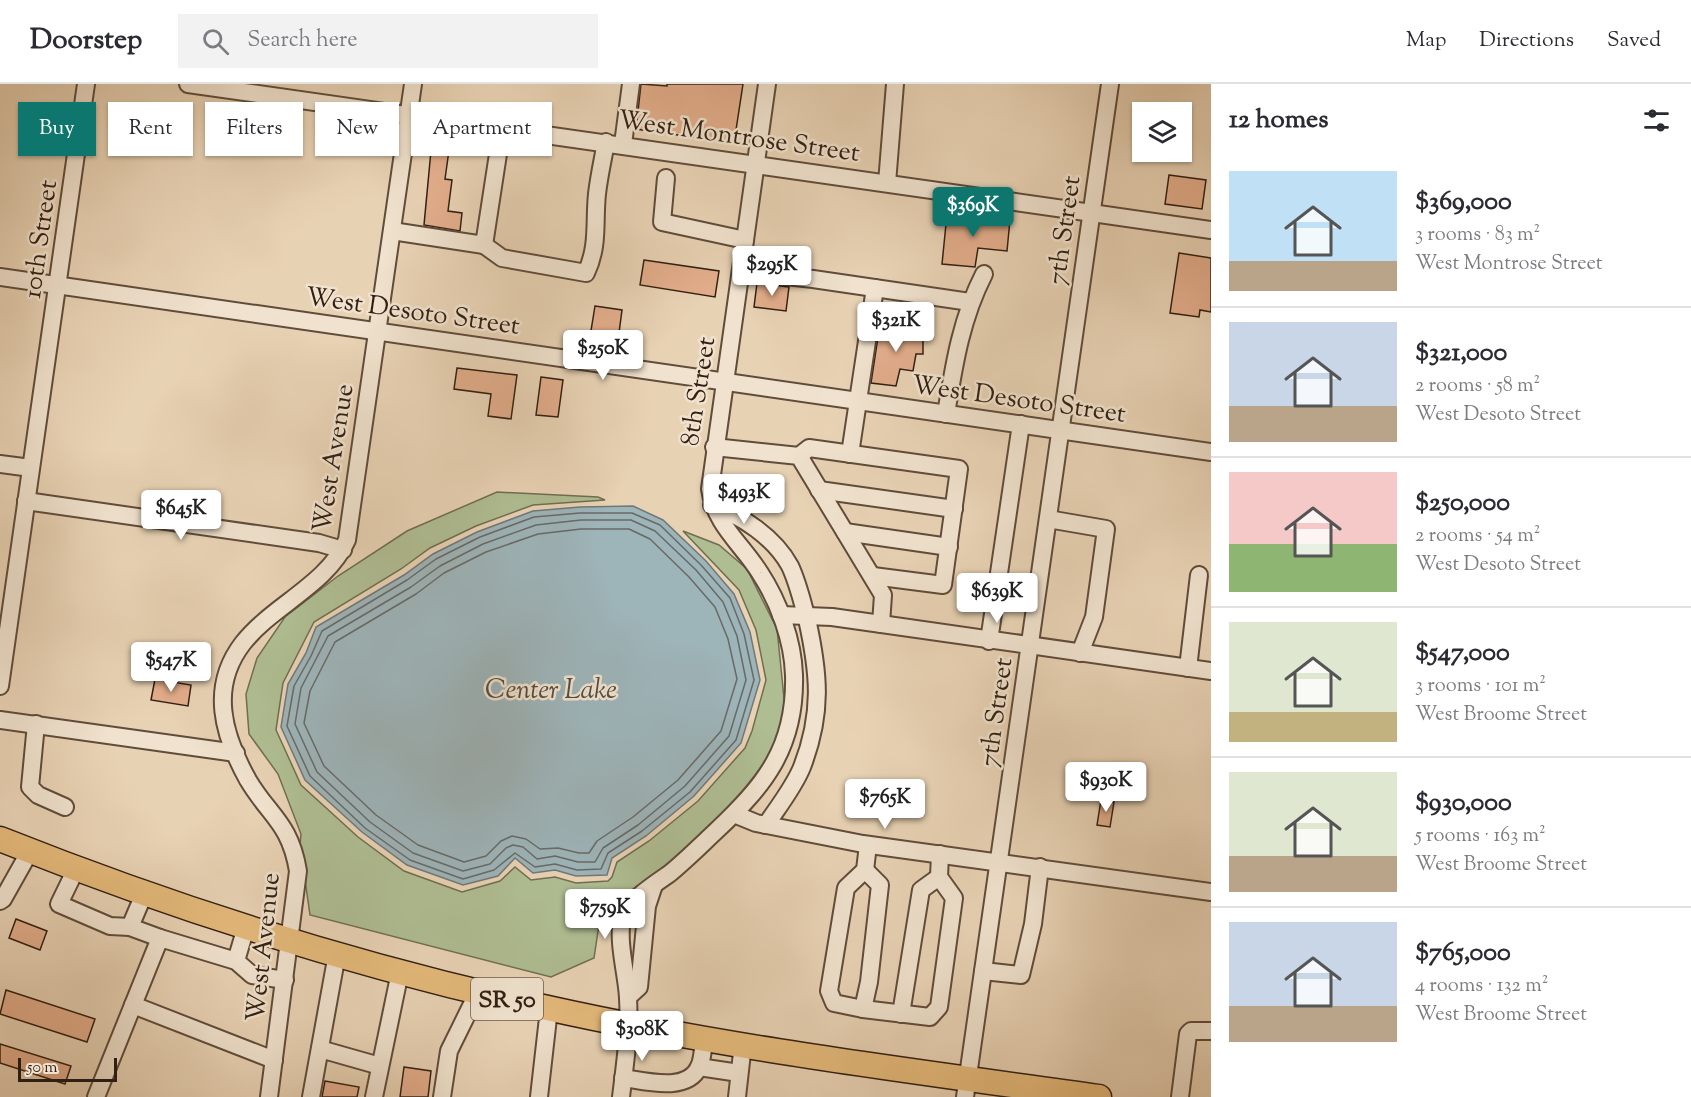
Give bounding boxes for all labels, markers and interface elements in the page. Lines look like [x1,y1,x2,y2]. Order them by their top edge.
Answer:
search box [178,14,598,68]
text: Doorstep [30,21,142,61]
icon: search [199,25,232,58]
text: Search here [247,25,358,57]
text: Map [1406,26,1446,56]
text: Directions [1479,26,1574,56]
text: Saved [1607,26,1661,56]
chip: Buy [18,102,96,156]
chip: Rent [108,102,193,156]
chip: Filters [205,102,303,156]
chip: New [315,102,399,156]
chip: Apartment [411,102,552,156]
street label: West Montrose Street [615,102,862,173]
map controls [1132,102,1192,162]
button: layers [1132,102,1192,162]
text: 12 homes [1229,102,1328,139]
icon: filters [1640,104,1673,137]
street label: 7th Street [1040,173,1091,287]
street label: 10th Street [15,178,68,301]
text: $369,000 [1415,184,1512,221]
pin: $369K [931,187,1015,238]
text: $369K [947,192,999,221]
icon: home [1277,195,1349,267]
text: 3 rooms · 83 m² [1415,221,1540,250]
pin: $295K [730,246,814,297]
text: West Montrose Street [1415,250,1603,279]
text: $295K [746,251,798,280]
street label: West Desoto Street [303,279,522,346]
pin: $321K [854,302,938,353]
text: $321K [871,307,921,336]
pin: $250K [561,330,645,381]
street label: 8th Street [673,334,726,449]
text: $250K [577,335,629,364]
text: $321,000 [1415,335,1507,372]
icon: home [1277,346,1349,418]
street label: West Desoto Street [909,367,1128,434]
text: 2 rooms · 58 m² [1415,372,1540,401]
street label: West Avenue [304,381,364,535]
text: West Desoto Street [1415,401,1581,430]
pin: $493K [702,474,786,525]
text: $493K [718,479,770,508]
text: $250,000 [1415,485,1510,522]
pin: $645K [139,490,223,541]
text: $645K [155,495,207,524]
icon: home [1277,496,1349,568]
text: 2 rooms · 54 m² [1415,522,1540,551]
text: West Desoto Street [1415,551,1581,580]
pin: $639K [955,573,1039,624]
text: $639K [971,578,1023,607]
text: $547,000 [1415,635,1510,672]
pin: $547K [129,642,213,693]
icon: home [1277,646,1349,718]
text: $547K [145,647,197,676]
street label: 7th Street [972,655,1023,769]
water label: Center Lake [485,672,617,711]
text: 3 rooms · 101 m² [1415,672,1546,701]
text: West Broome Street [1415,701,1587,730]
pin: $930K [1064,762,1148,813]
text: $930K [1079,767,1133,796]
pin: $765K [843,779,927,830]
text: $765K [859,784,911,813]
text: $930,000 [1415,785,1512,822]
icon: home [1277,796,1349,868]
text: 5 rooms · 163 m² [1415,822,1546,851]
text: West Broome Street [1415,851,1587,880]
street label: West Avenue [238,871,291,1024]
pin: $759K [563,889,647,940]
text: $759K [579,894,631,923]
text: $765,000 [1415,935,1511,972]
icon: home [1277,946,1349,1018]
text: 4 rooms · 132 m² [1415,972,1548,1001]
road number: SR 50 [471,978,543,1020]
text: West Broome Street [1415,1001,1587,1030]
pin: $308K [600,1011,684,1062]
text: $308K [615,1016,669,1045]
scale bar [18,1055,117,1082]
text: 50 m [27,1057,58,1080]

